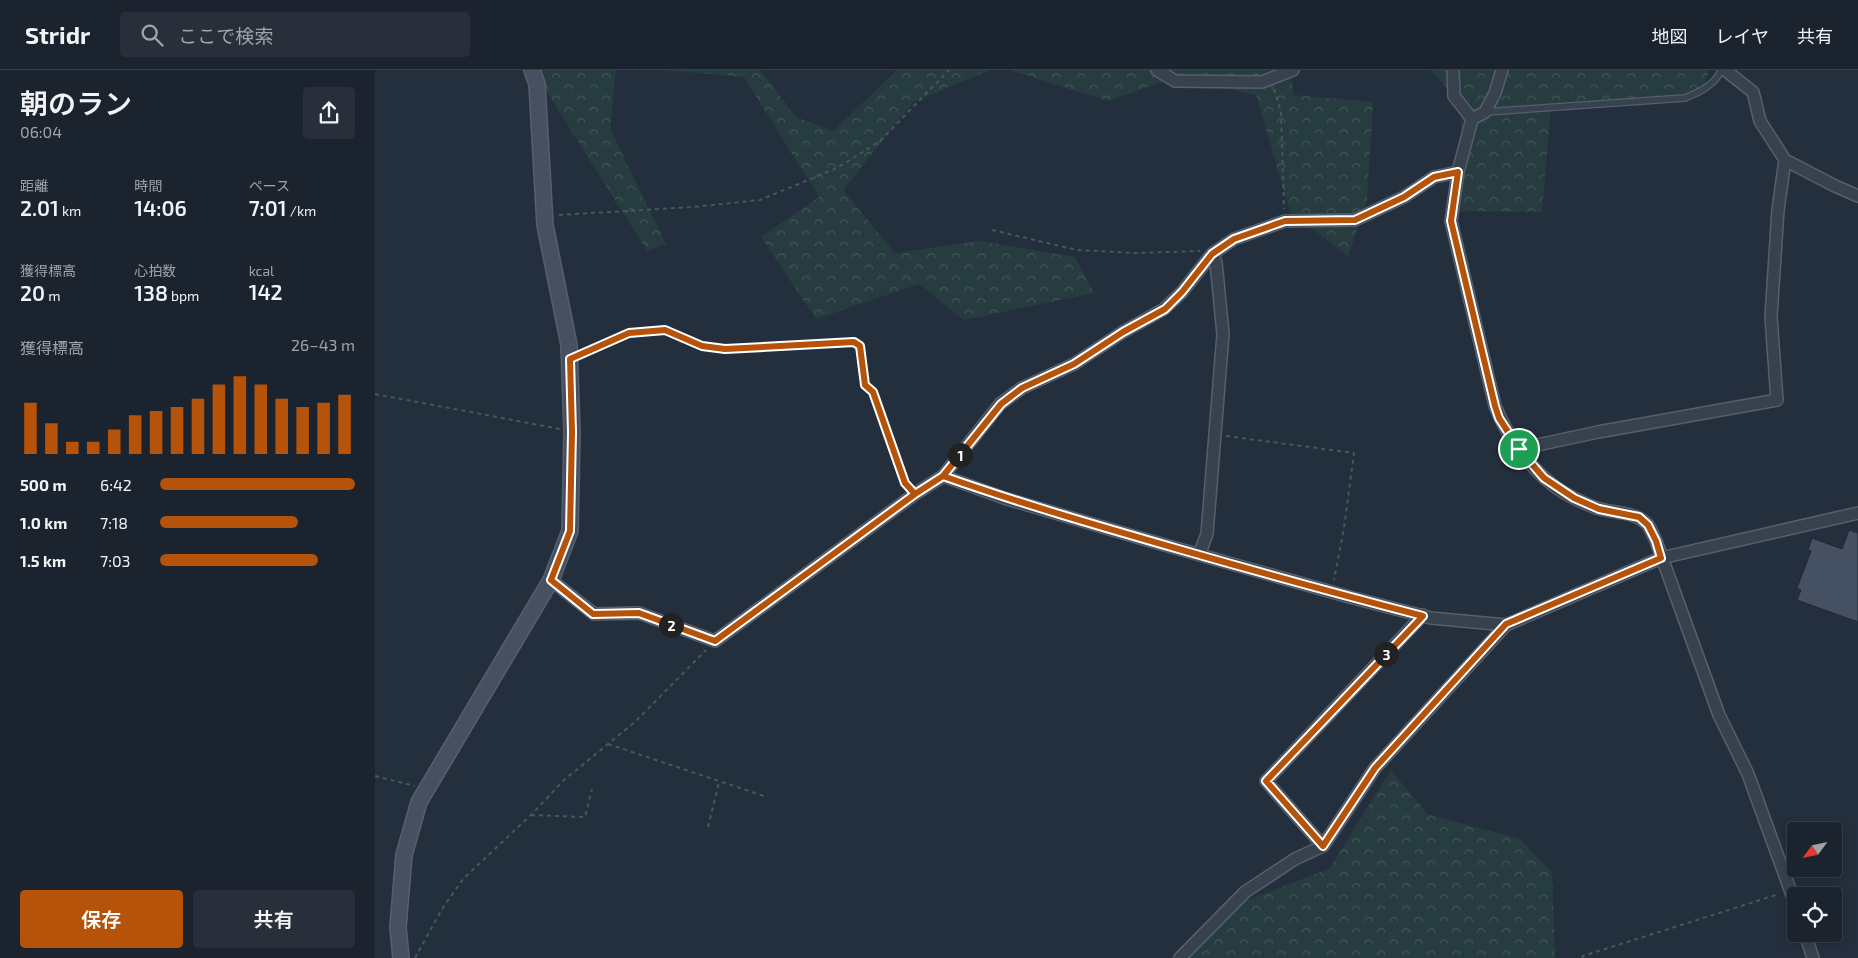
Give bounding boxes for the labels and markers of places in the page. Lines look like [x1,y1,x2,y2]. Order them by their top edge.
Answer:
pin [1498,428,1540,470]
pin: 1 [947,442,973,468]
pin: 2 [659,612,683,638]
pin: 3 [1373,642,1399,666]

